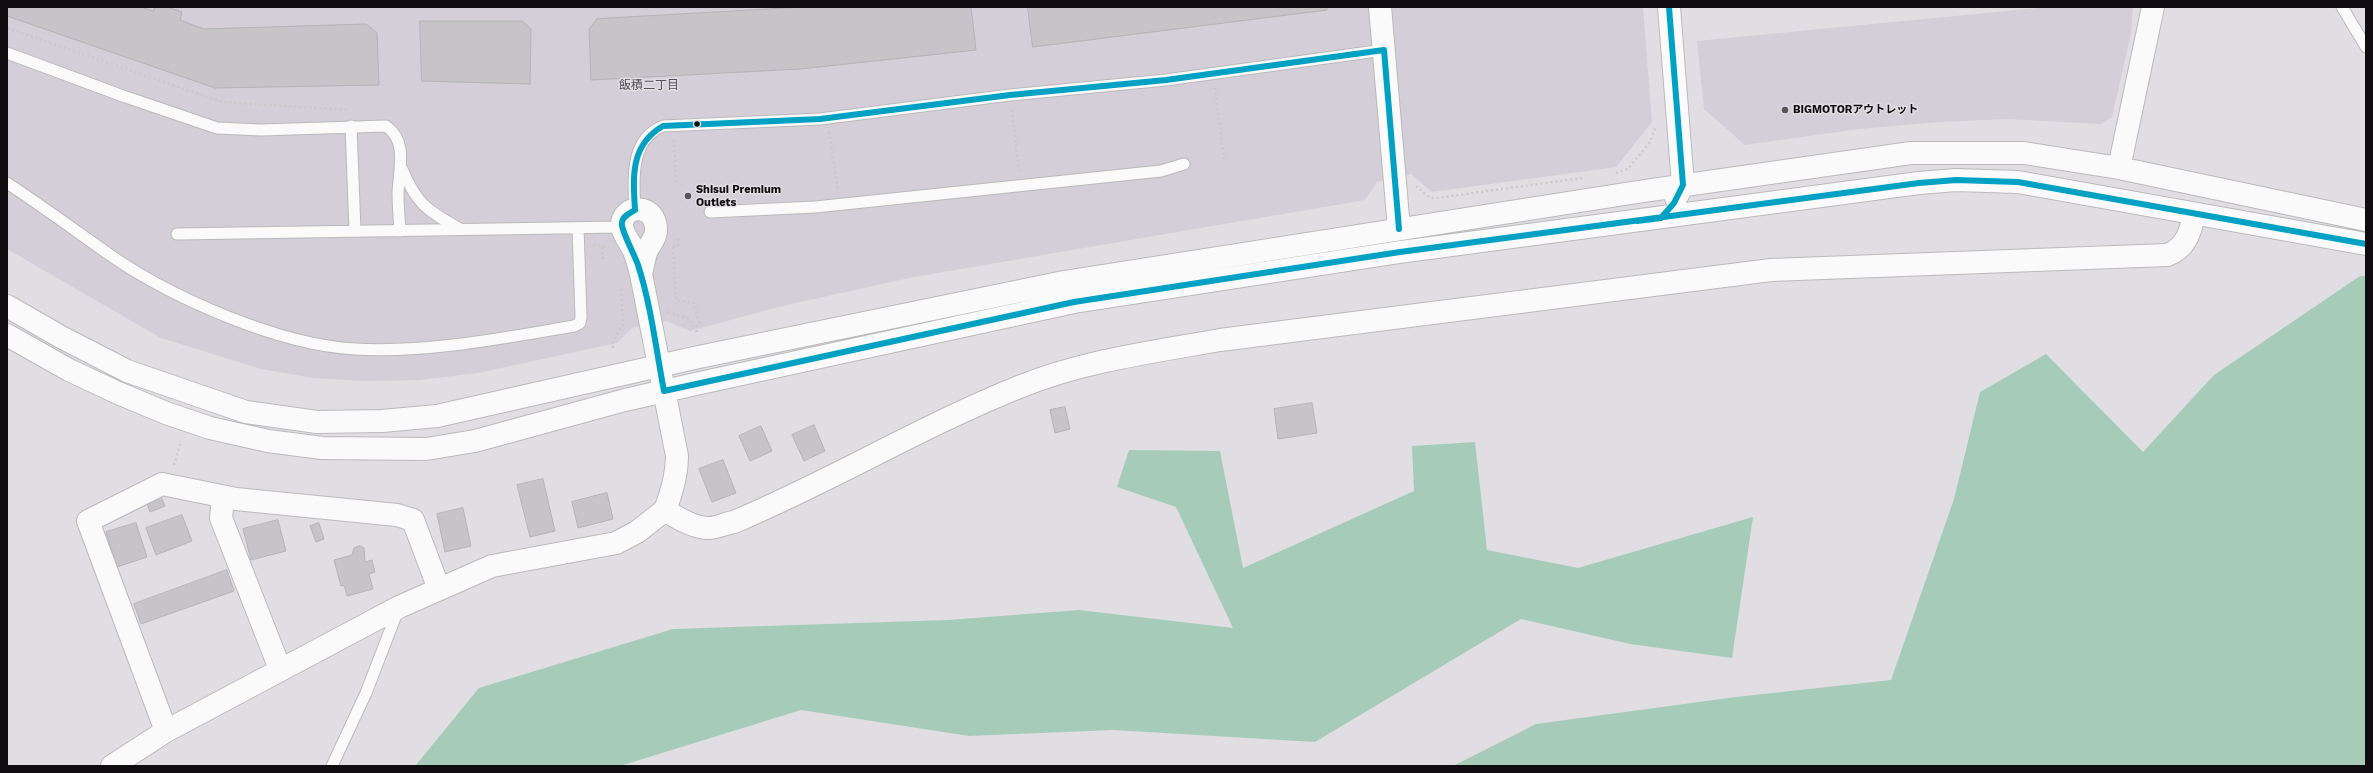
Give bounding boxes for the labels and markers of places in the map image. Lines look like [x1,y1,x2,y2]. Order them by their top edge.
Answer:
place label: BIGMOTORアウトレット [1793,103,1918,117]
marker: BIGMOTORアウトレット [1780,105,1790,115]
unlabelled marker [692,119,702,129]
place label: Shisui Premium Outlets [696,183,781,209]
marker: Shisui Premium Outlets [683,191,693,201]

